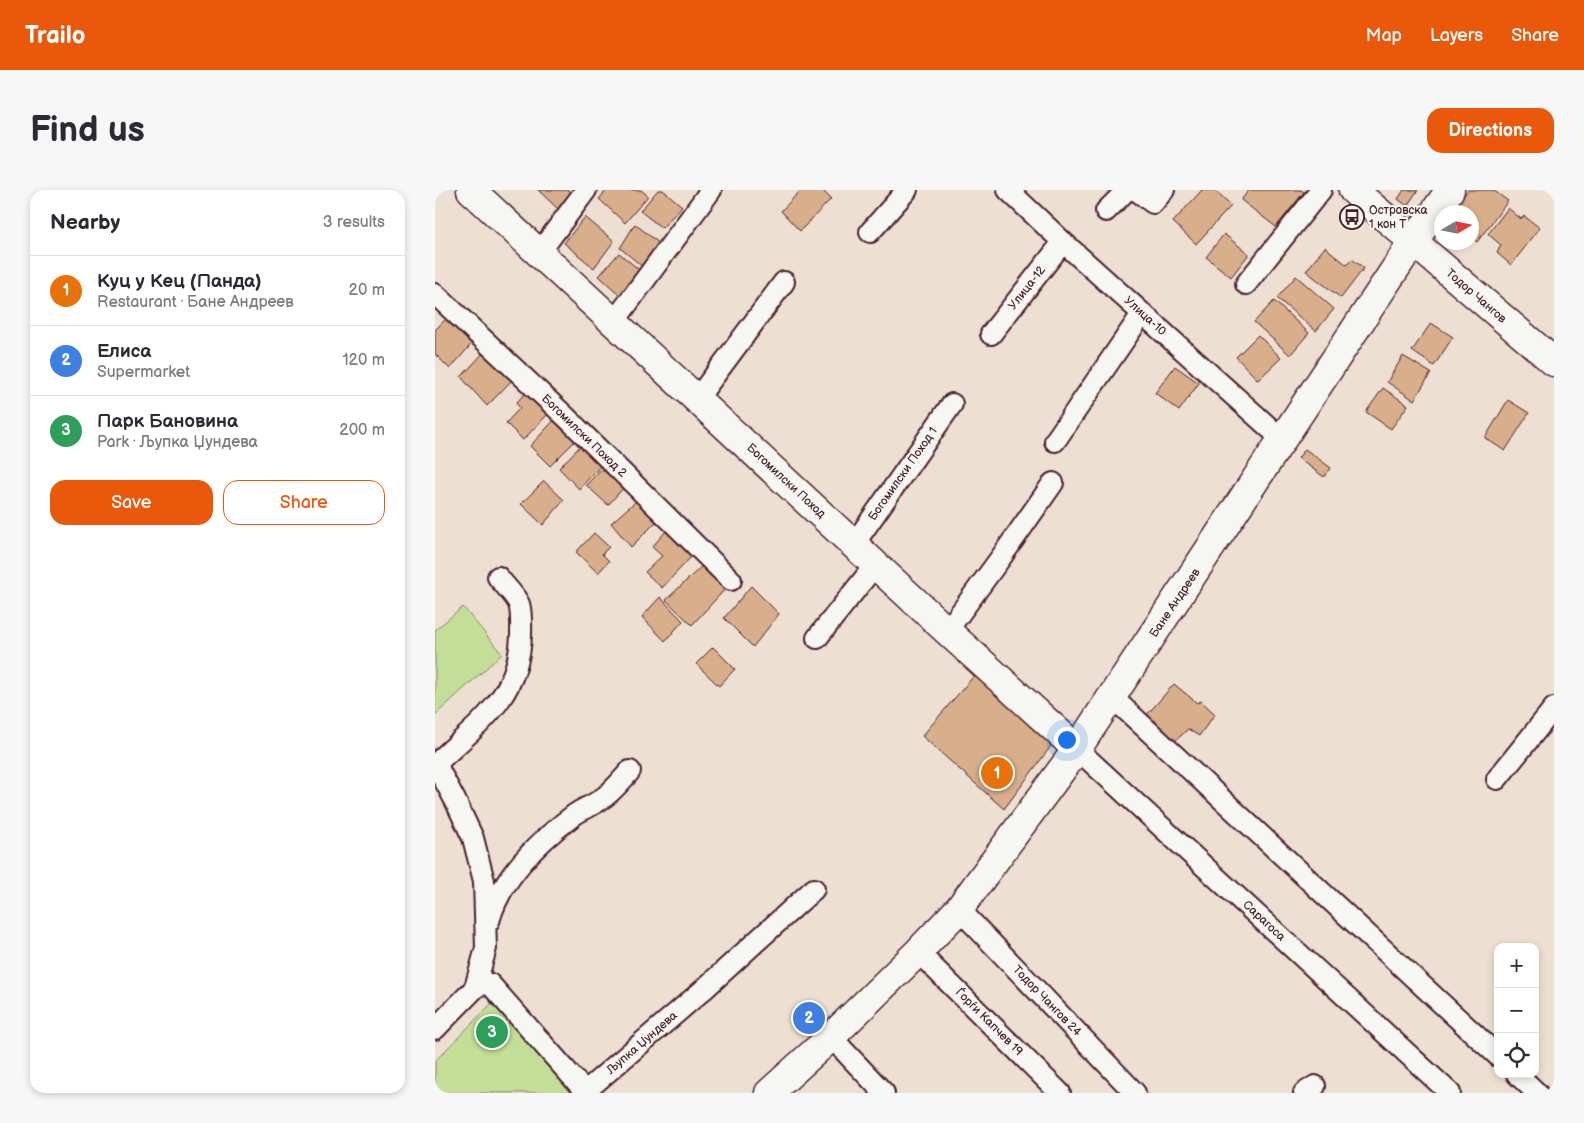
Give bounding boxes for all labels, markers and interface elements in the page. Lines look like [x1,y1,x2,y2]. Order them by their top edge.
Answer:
text: Trailo [25,21,85,50]
text: Map [1366,25,1402,46]
text: Layers [1430,25,1483,46]
text: Share [1511,25,1559,46]
button: Directions [1427,108,1554,153]
text: Find us [30,109,145,152]
place label: Островска 1 кон T [1369,203,1428,232]
bus stop icon: Островска 1 кон T [1339,204,1365,230]
north arrow [1434,205,1479,250]
text: Nearby [50,210,120,235]
text: 3 results [323,213,385,232]
street label: Улица-12 [1005,263,1049,313]
street label: Тодор Чангов [1443,266,1510,327]
text: Куц у Кец (Панда) [97,270,262,293]
text: 1 [63,281,69,300]
text: 20 m [349,281,385,300]
text: Restaurant · Бане Андреев [97,293,294,312]
street label: Улица-10 [1121,293,1169,339]
text: Елиса [97,340,151,363]
text: 2 [61,351,71,370]
text: 120 m [342,351,385,370]
text: Supermarket [97,363,190,382]
street label: Богомилски Поход 2 [538,391,630,481]
text: Парк Бановина [97,410,238,433]
text: 3 [61,421,71,440]
text: 200 m [339,421,385,440]
street label: Богомилски Поход 1 [865,424,941,524]
text: Park · Љупка Џундева [97,433,258,452]
street label: Богомилски Поход [743,441,829,522]
button: Save [50,480,213,525]
button: Share [223,480,385,525]
street label: Бане Андреев [1146,565,1204,640]
your location [1054,727,1080,753]
pin: 1 [981,754,1013,792]
street label: Сарагоса [1240,898,1288,944]
map controls [1494,943,1539,1078]
button: + [1494,943,1539,988]
street label: Тодор Чангов 24 [1009,962,1085,1040]
street label: Ѓорѓи Капчев 19 [952,984,1027,1059]
button: − [1494,988,1539,1033]
pin: 2 [793,999,825,1037]
street label: Љупка Џундева [603,1008,680,1078]
pin: 3 [476,1013,508,1051]
button: locate [1494,1033,1539,1078]

